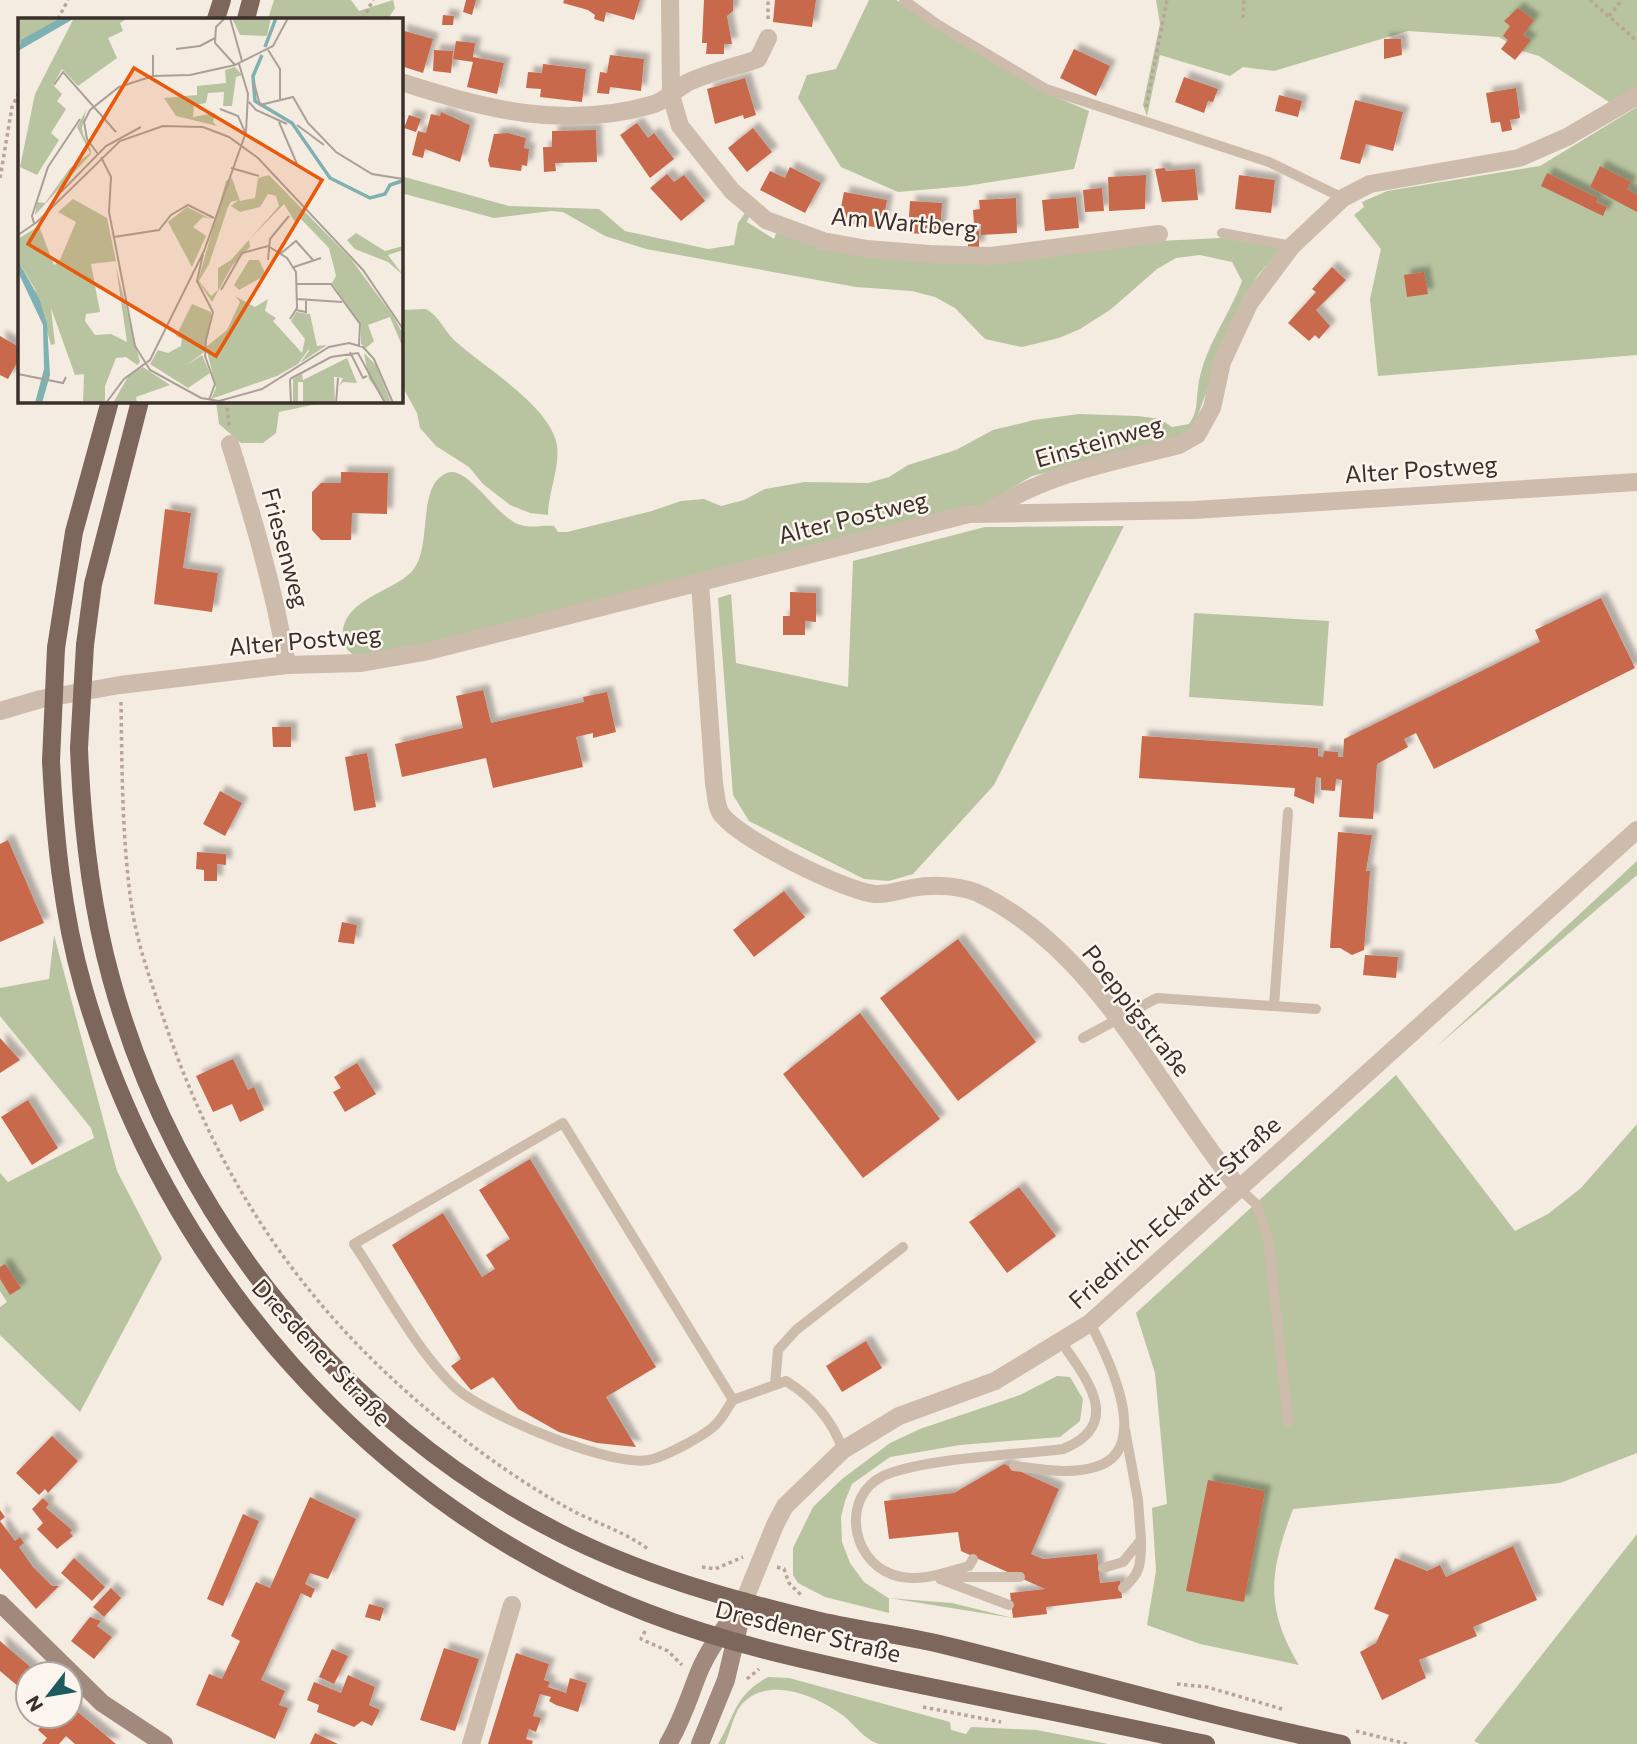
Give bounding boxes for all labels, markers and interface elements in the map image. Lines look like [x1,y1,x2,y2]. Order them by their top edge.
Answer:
inset map [18,18,402,402]
street label: Am Wartberg [830,201,978,242]
street label: Einsteinweg [1031,409,1166,473]
street label: Alter Postweg [1344,449,1498,488]
street label: Friesenweg [256,484,316,611]
street label: Alter Postweg [775,484,930,549]
street label: Alter Postweg [227,618,382,661]
street label: Poeppigstraße [1077,938,1198,1082]
street label: Friedrich-Eckardt-Straße [1062,1109,1286,1315]
street label: Dresdener Straße [247,1272,398,1431]
street label: Dresdener Straße [713,1593,904,1668]
north arrow [14,1660,84,1730]
text: N [20,1692,48,1716]

